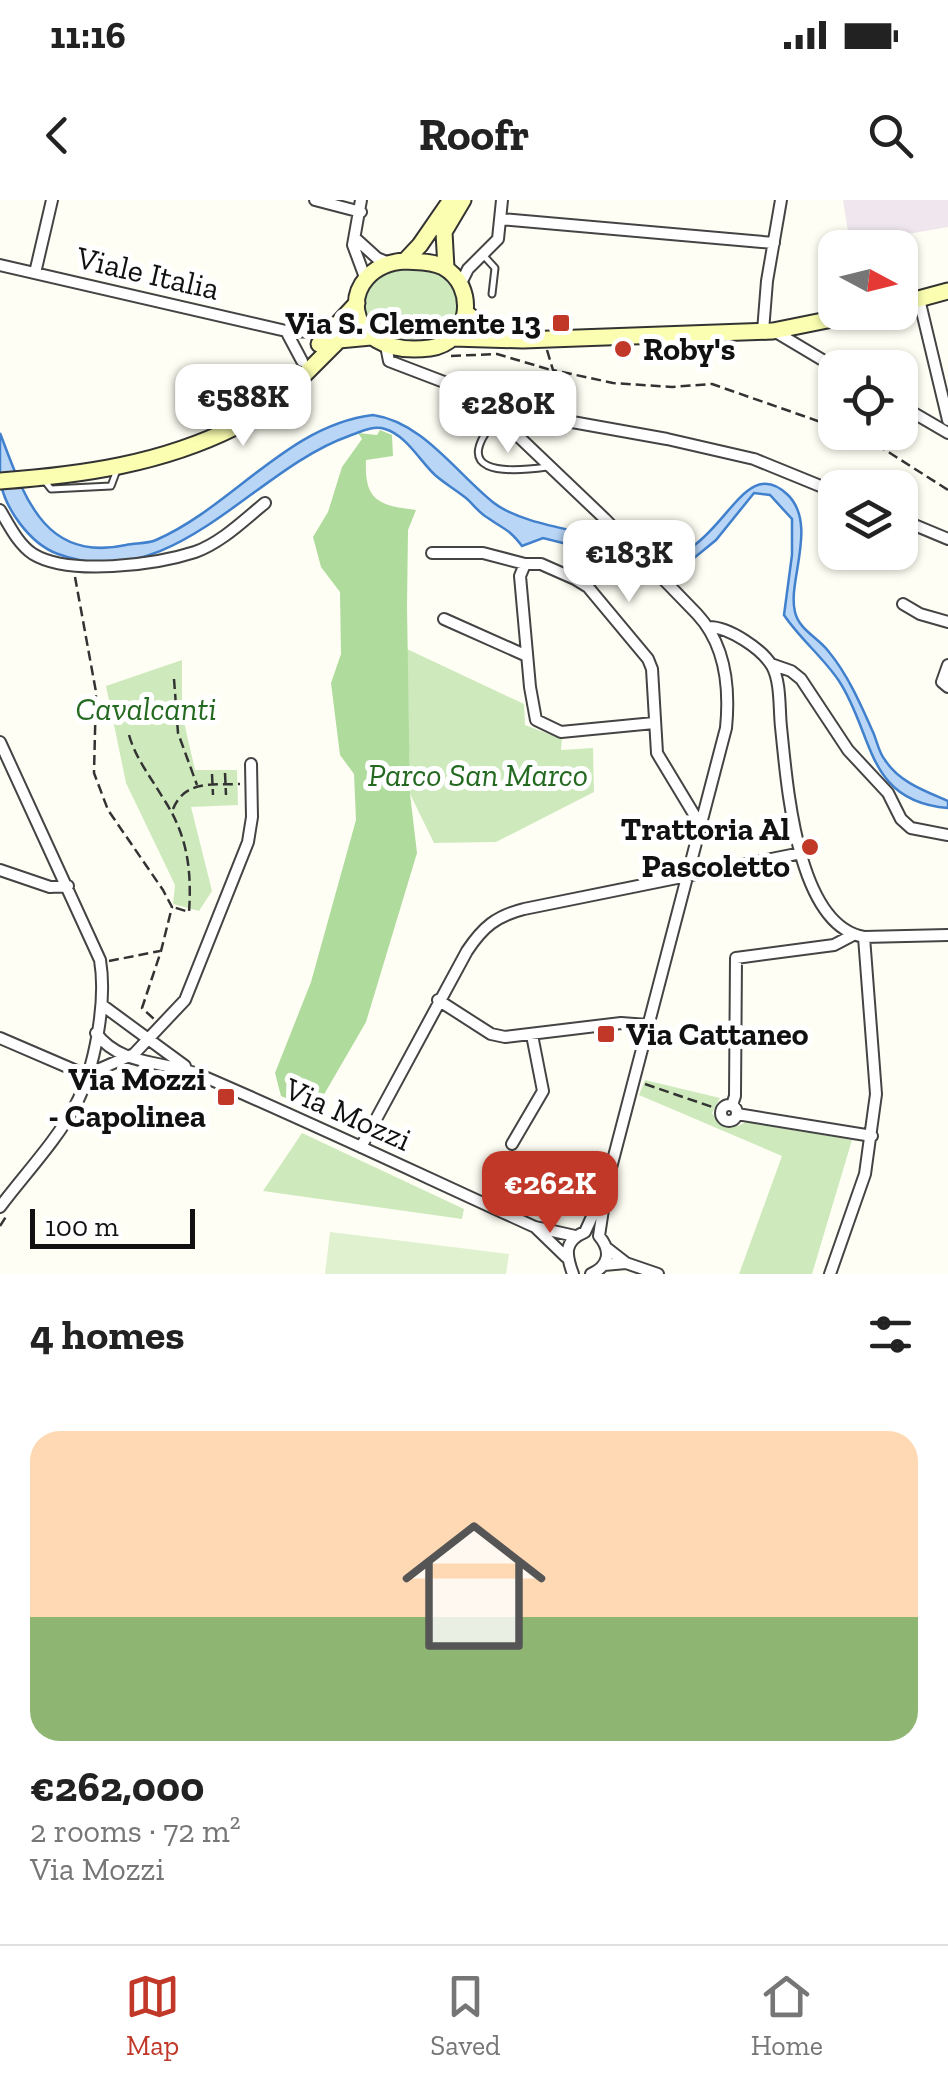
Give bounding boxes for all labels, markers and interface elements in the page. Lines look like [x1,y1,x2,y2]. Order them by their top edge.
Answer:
text: 11:16 [50,12,126,58]
icon: back [30,108,85,163]
text: Roofr [419,108,529,162]
icon: search [863,108,918,163]
north arrow [818,230,918,330]
map controls [818,230,918,570]
street label: Viale Italia [72,238,223,308]
place label: Via S. Clemente 13 [285,304,541,342]
marker: Via S. Clemente 13 [550,312,572,334]
place label: Roby's [643,330,735,368]
marker: Roby's [612,338,634,360]
button: locate [818,350,918,450]
pin: €588K [173,364,313,449]
pin: €280K [438,371,578,456]
text: €588K [197,377,289,415]
text: €280K [461,384,555,422]
button: layers [818,470,918,570]
pin: €183K [559,520,699,605]
text: €183K [585,533,673,571]
park label: Cavalcanti [75,690,217,728]
park label: Parco San Marco [368,756,588,794]
place label: Trattoria Al Pascoletto [621,810,790,885]
marker: Trattoria Al Pascoletto [799,836,821,858]
place label: Via Cattaneo [626,1015,809,1053]
marker: Via Cattaneo [595,1023,617,1045]
place label: Via Mozzi - Capolinea [49,1060,206,1135]
street label: Via Mozzi [278,1069,417,1159]
marker: Via Mozzi - Capolinea [215,1086,237,1108]
pin: €262K [480,1151,620,1236]
text: €262K [504,1164,596,1202]
scale bar [30,1204,195,1248]
text: 100 m [45,1210,119,1243]
icon: filters [863,1307,918,1362]
text: 4 homes [30,1309,185,1360]
icon: home [384,1496,564,1676]
text: €262,000 [30,1761,204,1812]
text: 2 rooms · 72 m² [30,1812,241,1850]
text: Via Mozzi [30,1850,164,1888]
tab: Map [125,1969,180,2062]
tab: Saved [430,1969,500,2062]
tab: Home [751,1969,823,2062]

